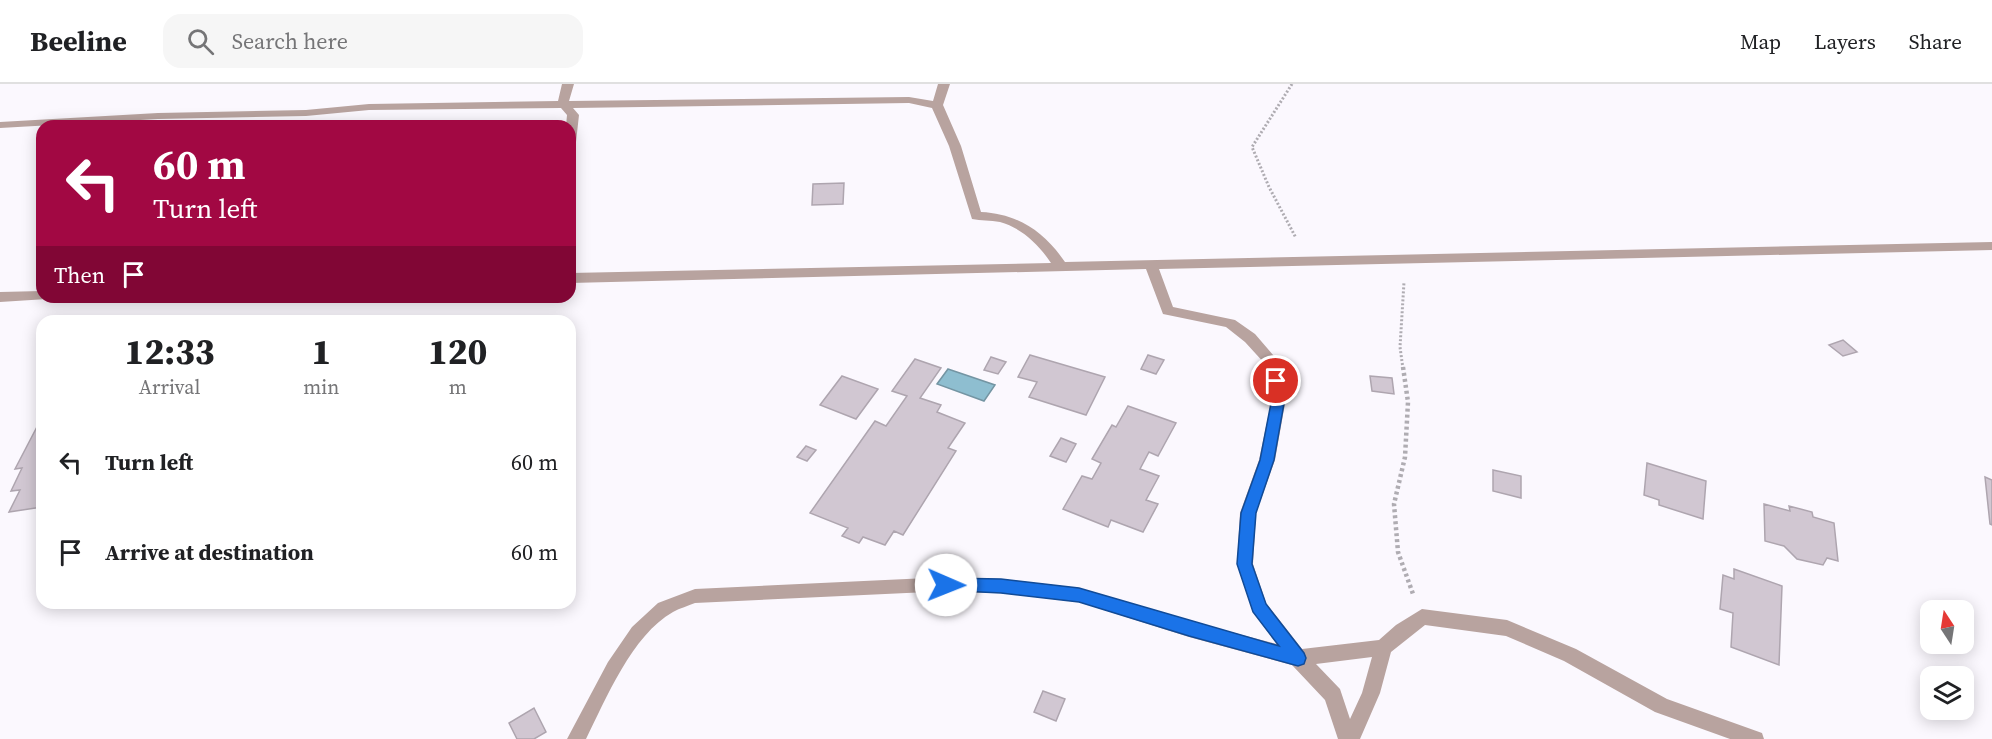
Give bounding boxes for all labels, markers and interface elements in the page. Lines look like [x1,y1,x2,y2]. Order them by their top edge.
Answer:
search box [163,14,583,68]
text: Beeline [30,22,127,60]
icon: search [184,25,217,58]
text: Search here [232,26,348,56]
text: Map [1740,27,1781,56]
text: Layers [1814,27,1876,56]
text: Share [1909,27,1962,56]
text: 60 m [153,135,246,193]
icon: left [54,144,132,222]
text: Turn left [153,190,257,227]
icon: arrive [117,258,150,291]
text: Then [54,260,105,290]
text: 12:33 [125,327,215,376]
text: 1 [311,327,331,376]
text: 120 [428,327,487,376]
pin [1250,355,1301,406]
icon: arrive [1259,364,1292,397]
text: Arrival [139,373,201,401]
text: min [303,373,339,401]
text: m [449,373,467,401]
icon: left [54,446,87,479]
text: Turn left [105,447,193,477]
text: 60 m [511,447,558,477]
icon: arrive [54,536,87,569]
text: Arrive at destination [105,537,314,567]
text: 60 m [511,537,558,567]
position arrow [914,553,978,617]
north arrow [1920,600,1974,654]
map controls [1920,600,1974,720]
button: layers [1920,666,1974,720]

